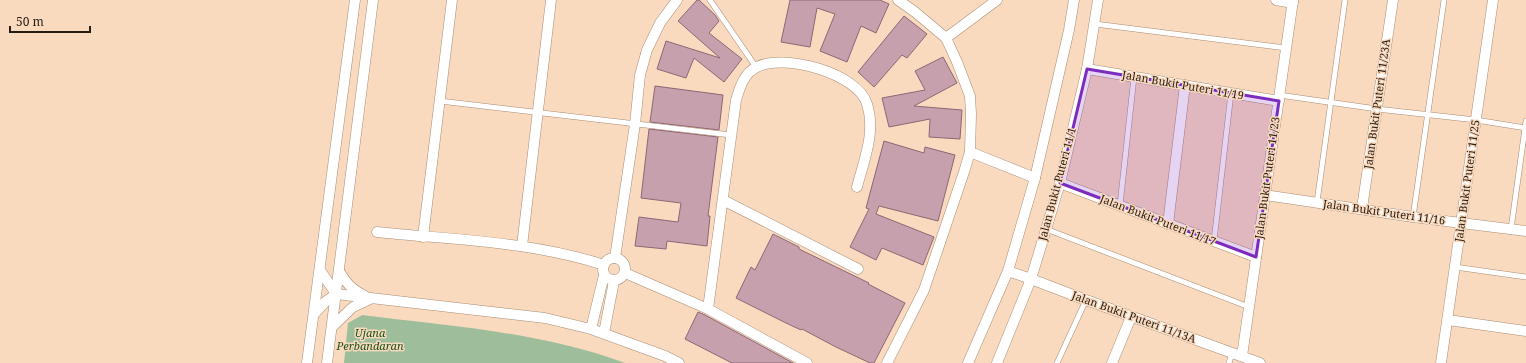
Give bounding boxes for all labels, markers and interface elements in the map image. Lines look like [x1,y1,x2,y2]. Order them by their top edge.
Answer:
scale bar [10,8,90,34]
text: 50 m [16,13,44,30]
street label: Jalan Bukit Puteri 11/23A [1360,38,1393,171]
street label: Jalan Bukit Puteri 11/19 [1120,66,1245,103]
street label: Jalan Bukit Puteri 11/23 [1250,116,1283,241]
street label: Jalan Bukit Puteri 11/25 [1450,119,1483,244]
street label: Jalan Bukit Puteri 11/1 [1034,125,1079,243]
street label: Jalan Bukit Puteri 11/17 [1097,190,1218,249]
street label: Jalan Bukit Puteri 11/16 [1321,195,1446,228]
street label: Jalan Bukit Puteri 11/13A [1069,287,1199,346]
park label: Ujana Perbandaran [335,325,404,353]

